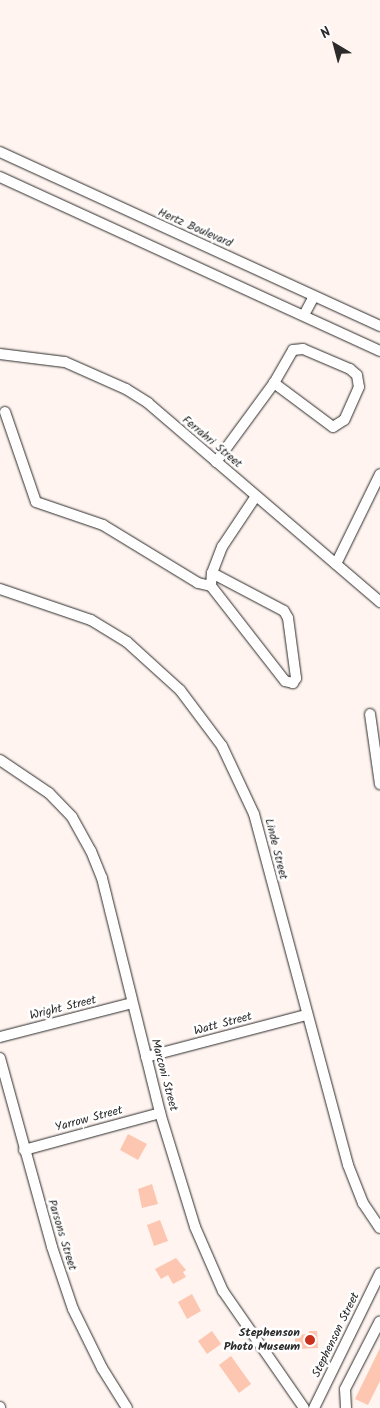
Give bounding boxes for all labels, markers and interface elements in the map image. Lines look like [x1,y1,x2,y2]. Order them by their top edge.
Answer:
north arrow [310,20,360,70]
text: N [316,22,336,44]
street label: Hertz Boulevard [156,205,234,251]
street label: Ferrahri Street [179,413,245,471]
street label: Linde Street [261,817,291,881]
street label: Wright Street [28,993,98,1023]
street label: Watt Street [192,1009,254,1039]
street label: Marconi Street [147,1037,181,1113]
street label: Yarrow Street [54,1103,124,1135]
street label: Parsons Street [44,1198,80,1272]
street label: Stephenson Street [309,1290,363,1380]
place label: Stephenson Photo Museum [224,1326,300,1354]
marker: Stephenson Photo Museum [304,1334,316,1346]

